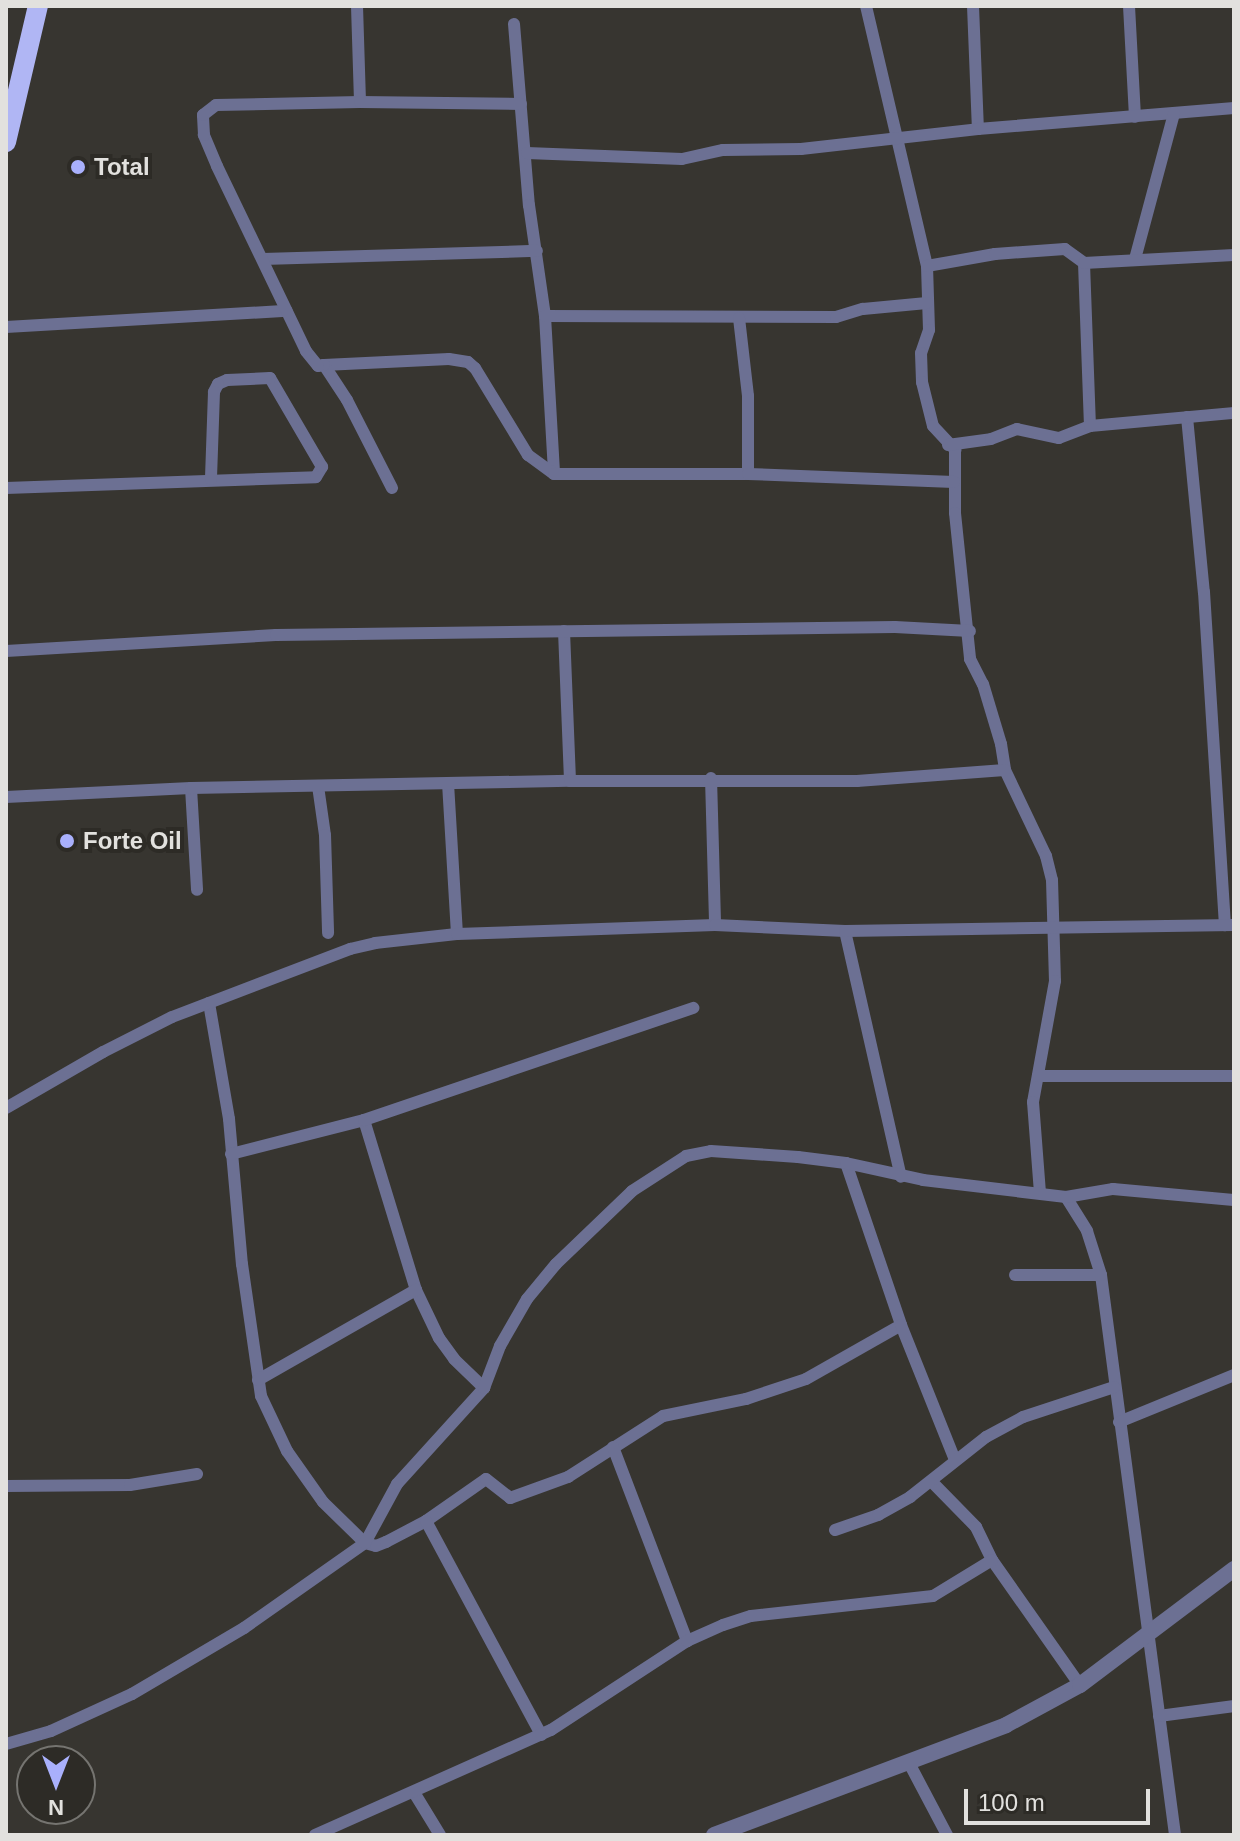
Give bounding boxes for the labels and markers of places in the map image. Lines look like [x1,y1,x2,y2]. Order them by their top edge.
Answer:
place label: Total [94,153,150,181]
marker: Total [69,158,87,176]
place label: Forte Oil [83,827,182,855]
marker: Forte Oil [58,832,76,850]

